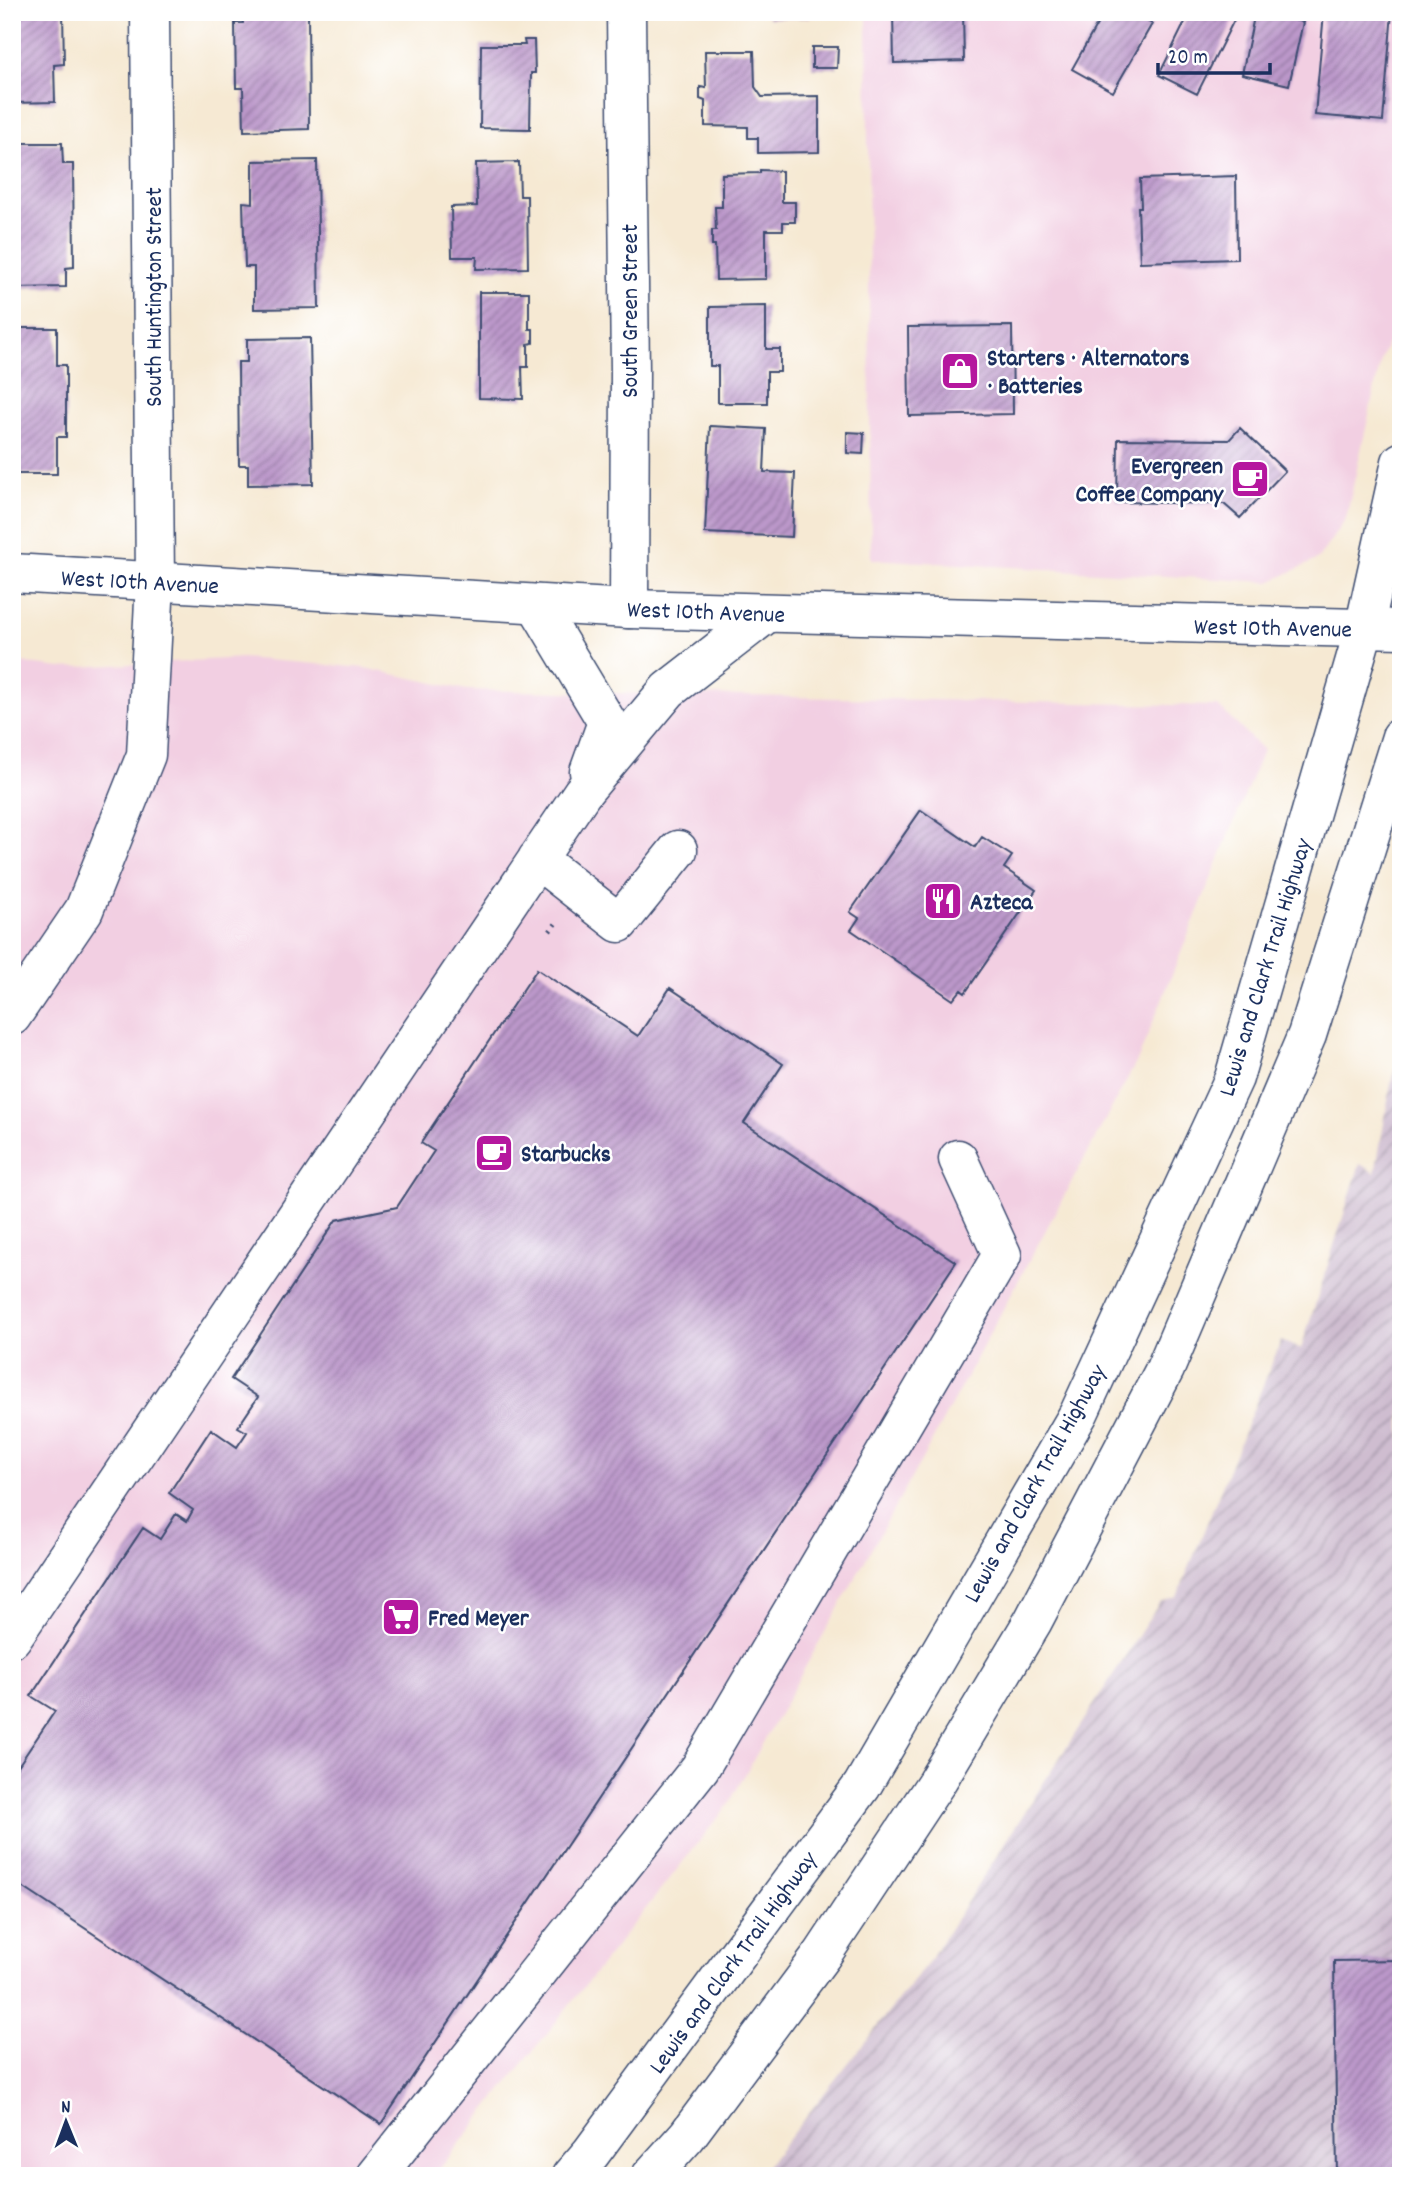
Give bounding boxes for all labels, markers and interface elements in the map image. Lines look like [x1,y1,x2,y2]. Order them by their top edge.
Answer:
scale bar [1158,32,1270,76]
text: 20 m [1168,44,1208,74]
street label: South Huntington Street [139,187,173,407]
street label: South Green Street [615,224,649,398]
place label: Starters · Alternators · Batteries [987,343,1190,405]
shop icon: Starters · Alternators · Batteries [939,350,981,392]
place label: Evergreen Coffee Company [1075,451,1224,513]
cafe icon: Evergreen Coffee Company [1229,458,1271,500]
street label: West 10th Avenue [60,563,220,605]
street label: West 10th Avenue [626,594,786,634]
street label: West 10th Avenue [1194,612,1352,648]
street label: Lewis and Clark Trail Highway [1211,834,1323,1101]
restaurant icon: Azteca [922,880,964,922]
place label: Azteca [970,887,1033,921]
cafe icon: Starbucks [473,1132,515,1174]
place label: Starbucks [521,1139,611,1173]
street label: Lewis and Clark Trail Highway [957,1358,1117,1610]
supermarket icon: Fred Meyer [380,1596,422,1638]
place label: Fred Meyer [428,1603,530,1637]
street label: Lewis and Clark Trail Highway [642,1844,828,2082]
north arrow [32,2086,102,2156]
text: N [61,2095,71,2122]

